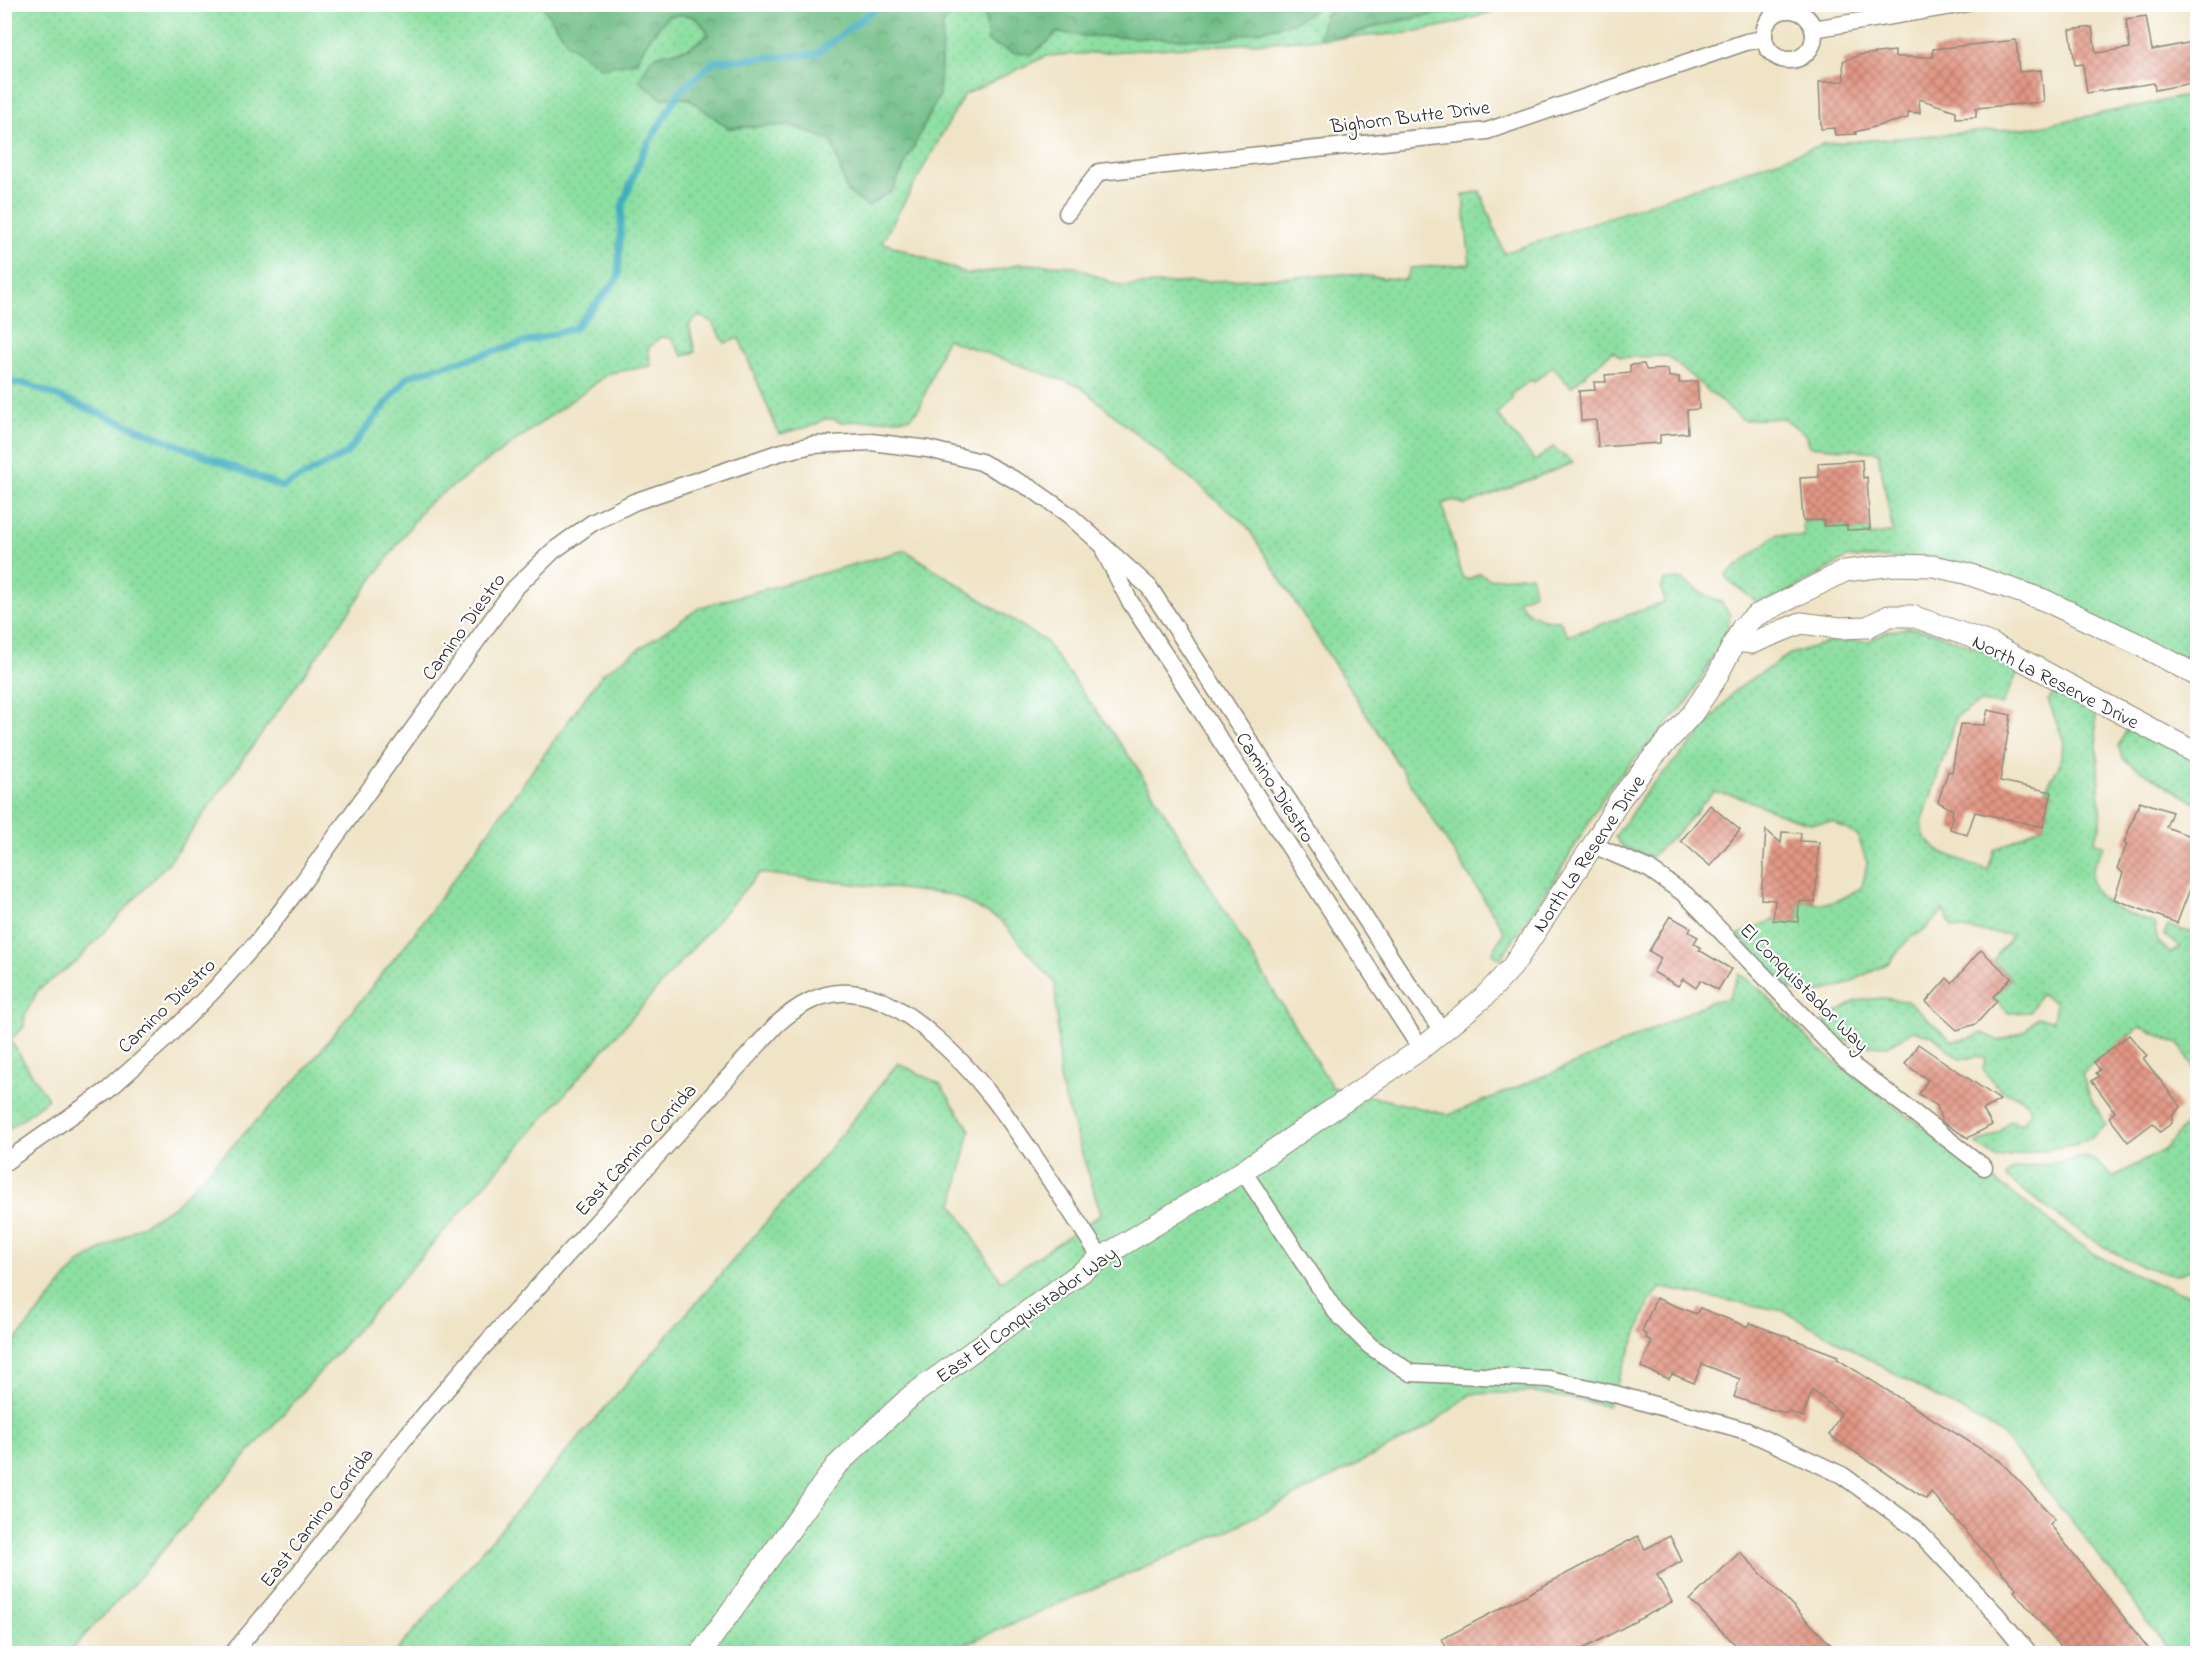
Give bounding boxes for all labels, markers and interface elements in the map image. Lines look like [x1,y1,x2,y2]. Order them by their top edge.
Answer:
street label: Bighorn Butte Drive [1328,94,1492,144]
street label: Camino Diestro [416,568,514,687]
street label: North La Reserve Drive [1966,629,2143,738]
street label: Camino Diestro [1227,727,1321,849]
street label: North La Reserve Drive [1527,770,1654,939]
street label: El Conquistador Way [1732,917,1875,1060]
street label: Camino Diestro [112,952,223,1061]
street label: East Camino Corrida [569,1078,705,1224]
street label: East El Conquistador Way [931,1240,1124,1392]
street label: East Camino Corrida [254,1442,382,1595]

